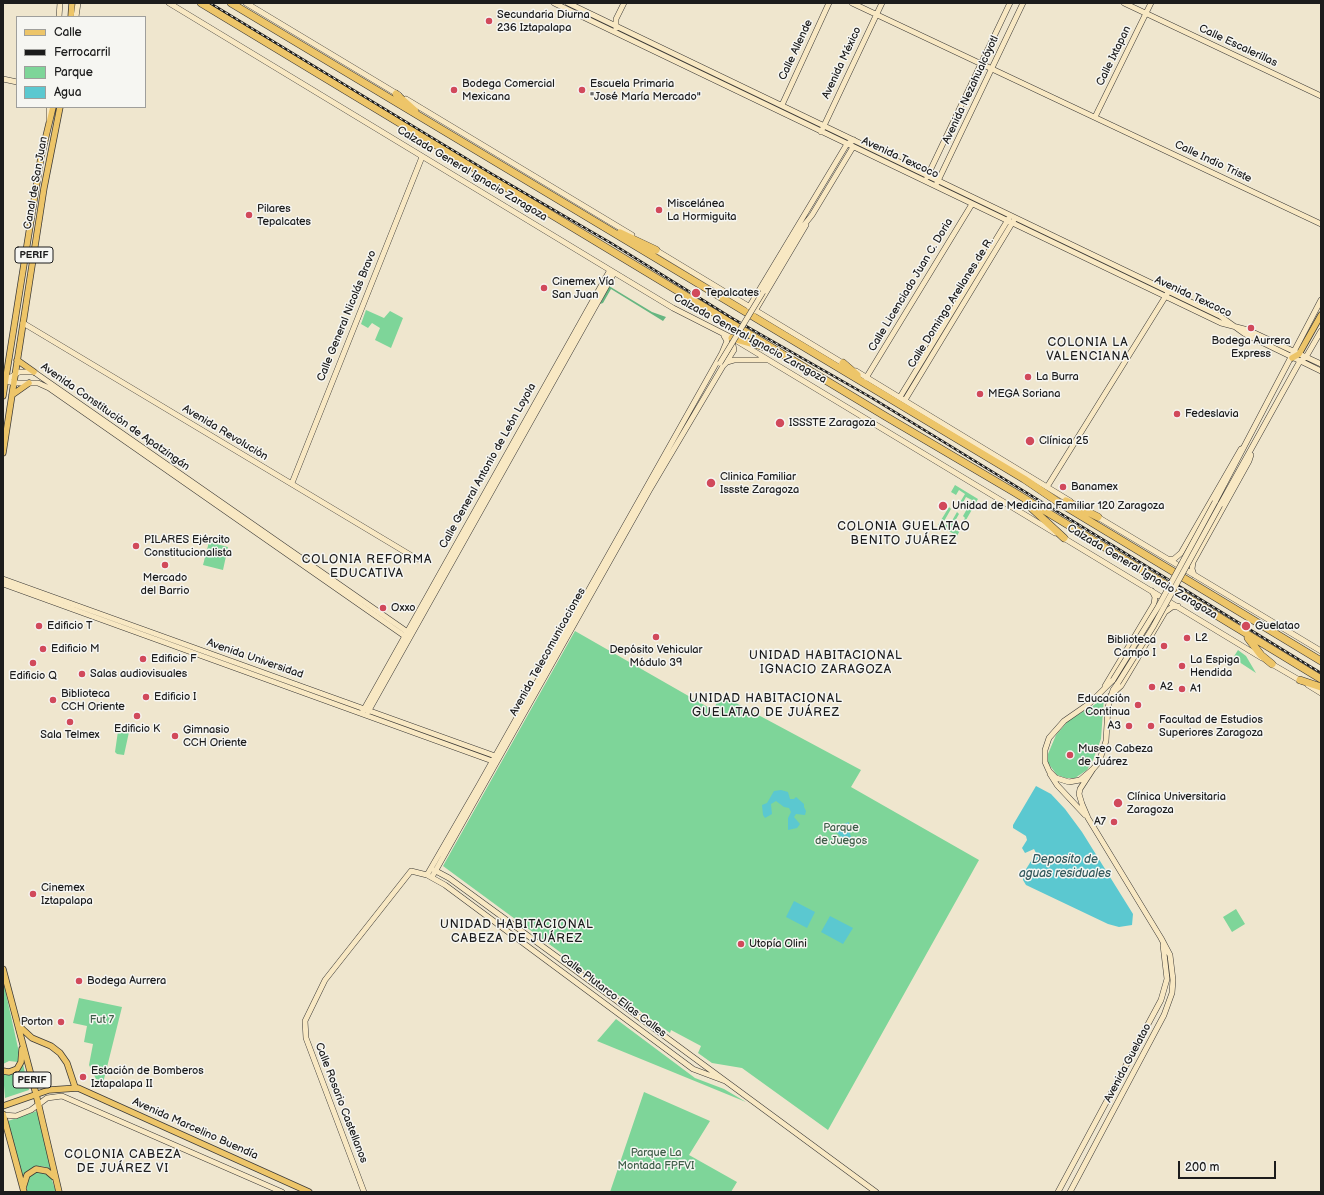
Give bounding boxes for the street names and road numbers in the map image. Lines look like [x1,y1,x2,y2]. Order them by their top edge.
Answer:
street label: Calle Allende [776,18,816,82]
street label: Calle Escalerillas [1197,22,1279,70]
street label: Calle Ixtapan [1094,24,1134,88]
street label: Avenida México [819,25,865,101]
street label: Avenida Nezahualcóyotl [940,34,1002,146]
street label: Calzada General Ignacio Zaragoza [394,124,550,224]
street label: Avenida Texcoco [859,134,941,182]
street label: Canal de San Juan [21,136,51,230]
street label: Calle Indio Triste [1172,138,1254,186]
street label: Calle Licenciado Juan C. Doria [866,216,956,354]
street label: Calle Domingo Arellanes de R. [905,236,997,370]
road number: PERIF [15,247,53,263]
street label: Calle General Nicolás Bravo [315,249,379,383]
street label: Avenida Texcoco [1152,273,1234,321]
street label: Calzada General Ignacio Zaragoza [671,291,829,387]
street label: Avenida Constitución de Apatzingán [38,360,192,474]
street label: Calle General Antonio de León Loyola [437,381,539,551]
street label: Avenida Revolución [180,402,270,464]
street label: Calzada General Ignacio Zaragoza [1064,522,1220,622]
street label: Avenida Telecomunicaciones [507,586,589,718]
street label: Avenida Universidad [205,636,305,682]
street label: Calle Plutarco Elías Calles [557,952,669,1040]
street label: Avenida Guelatao [1102,1021,1154,1105]
street label: Calle Rosario Castellanos [312,1041,370,1165]
road number: PERIF [13,1072,51,1088]
street label: Avenida Marcelino Buendía [130,1095,260,1163]

